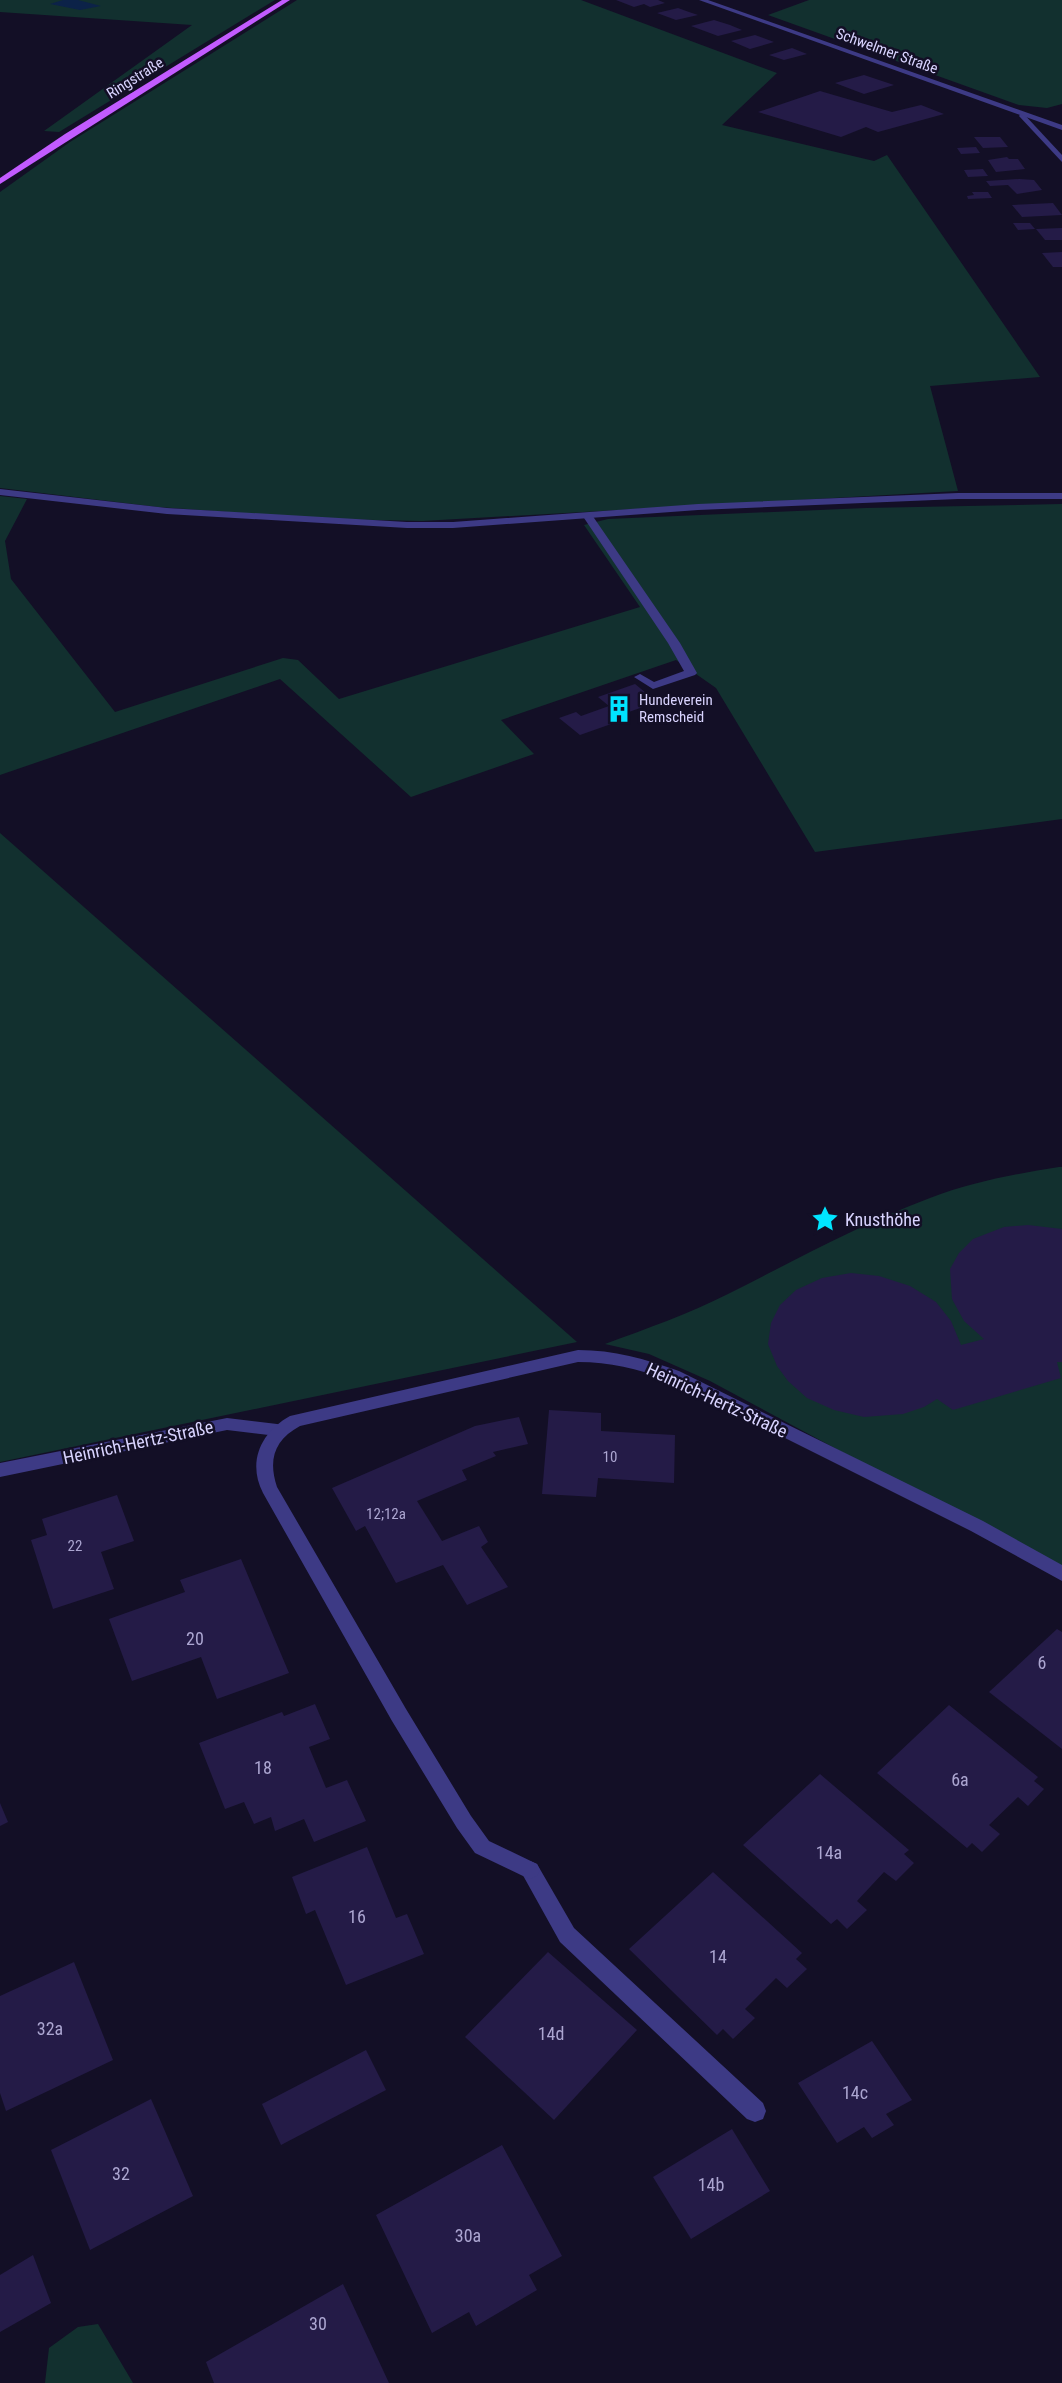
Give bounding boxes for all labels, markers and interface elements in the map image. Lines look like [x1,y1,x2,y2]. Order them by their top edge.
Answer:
street label: Schwelmer Straße [834,24,940,78]
street label: Ringstraße [103,53,167,103]
place label: Hundeverein Remscheid [639,691,713,726]
building icon: Hundeverein Remscheid [604,694,634,724]
place icon: Knusthöhe [810,1204,840,1234]
place label: Knusthöhe [845,1209,920,1230]
street label: Heinrich-Hertz-Straße [643,1358,791,1442]
street label: Heinrich-Hertz-Straße [61,1416,215,1468]
house number: 10 [603,1448,617,1466]
house number: 12;12a [366,1505,406,1523]
house number: 22 [68,1537,82,1555]
house number: 20 [186,1628,204,1649]
house number: 6 [1038,1652,1046,1673]
house number: 18 [254,1757,272,1778]
house number: 6a [951,1769,969,1790]
house number: 14a [816,1842,842,1863]
house number: 16 [348,1906,366,1927]
house number: 14 [709,1946,727,1967]
house number: 32a [37,2018,63,2039]
house number: 14d [538,2023,564,2044]
house number: 14c [842,2082,868,2103]
house number: 32 [112,2163,130,2184]
house number: 14b [698,2174,724,2195]
house number: 30a [455,2225,481,2246]
house number: 30 [309,2313,327,2334]

